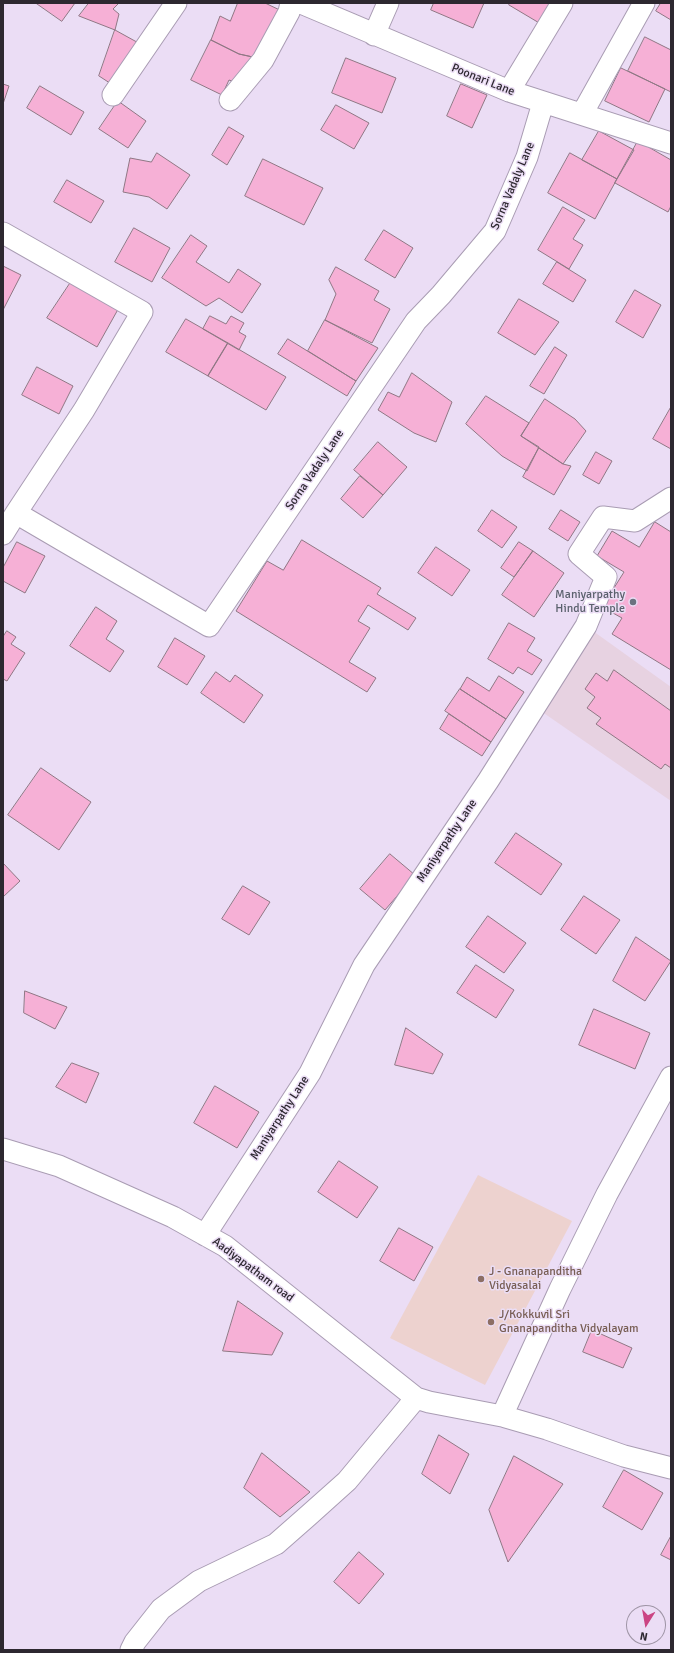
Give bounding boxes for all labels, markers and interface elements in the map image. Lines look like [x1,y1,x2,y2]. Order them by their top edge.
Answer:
street label: Poonari Lane [449,61,517,99]
street label: Sorna Vadaly Lane [488,140,538,232]
street label: Sorna Vadaly Lane [283,427,347,513]
place label: Maniyarpathy Hindu Temple [555,588,625,616]
marker: Maniyarpathy Hindu Temple [628,597,638,607]
street label: Maniyarpathy Lane [414,797,480,885]
street label: Maniyarpathy Lane [247,1073,313,1163]
street label: Aadiyapatham road [209,1235,297,1305]
place label: J - Gnanapanditha Vidyasalai [489,1265,582,1293]
marker: J - Gnanapanditha Vidyasalai [476,1274,486,1284]
place label: J/Kokkuvil Sri Gnanapanditha Vidyalayam [499,1308,639,1336]
marker: J/Kokkuvil Sri Gnanapanditha Vidyalayam [486,1317,496,1327]
north arrow [626,1605,666,1645]
text: N [639,1629,649,1643]

